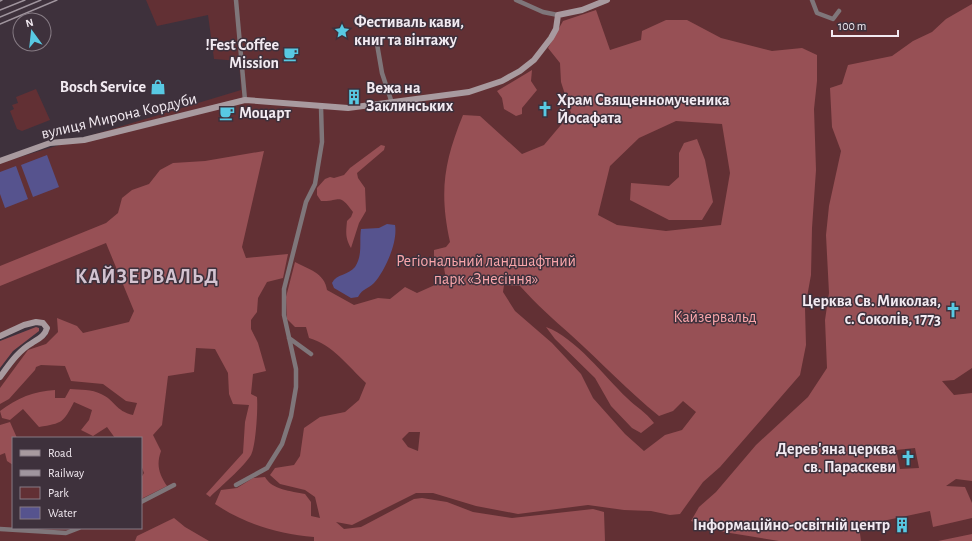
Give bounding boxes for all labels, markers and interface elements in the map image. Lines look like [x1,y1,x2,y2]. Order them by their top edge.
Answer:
north arrow [12,12,52,52]
scale bar [832,12,898,38]
place label: Фестиваль кави, книг та вінтажу [354,14,464,49]
text: N [24,17,35,29]
text: 100 m [838,20,866,32]
place icon: Фестиваль кави, книг та вінтажу [333,22,351,40]
place label: !Fest Coffee Mission [205,37,279,71]
cafe icon: !Fest Coffee Mission [282,45,300,63]
shop icon: Bosch Service [149,78,167,96]
place label: Bosch Service [60,79,146,95]
place label: Вежа на Заклинських [366,80,454,114]
building icon: Вежа на Заклинських [345,88,363,106]
street label: вулиця Мирона Кордуби [40,90,199,143]
place label: Храм Священномученика Йосафата [557,92,730,126]
church icon: Храм Священномученика Йосафата [536,100,554,118]
cafe icon: Моцарт [218,104,236,122]
place label: Моцарт [239,105,291,121]
park label: Регіональний ландшафтний парк «Знесіння» [396,253,576,287]
district label: КАЙЗЕРВАЛЬД [75,265,219,287]
place label: Церква Св. Миколая, с. Соколів, 1773 [802,293,941,327]
church icon: Церква Св. Миколая, с. Соколів, 1773 [944,301,962,319]
park label: Кайзервальд [673,309,757,325]
legend [12,437,142,529]
place label: Дерев'яна церква св. Параскеви [776,441,896,475]
text: Road [48,447,72,459]
church icon: Дерев'яна церква св. Параскеви [899,449,917,467]
text: Railway [48,467,84,480]
text: Park [48,487,69,499]
text: Water [48,507,77,519]
building icon: Інформаційно-освітній центр [893,516,911,534]
place label: Інформаційно-освітній центр [693,517,890,533]

